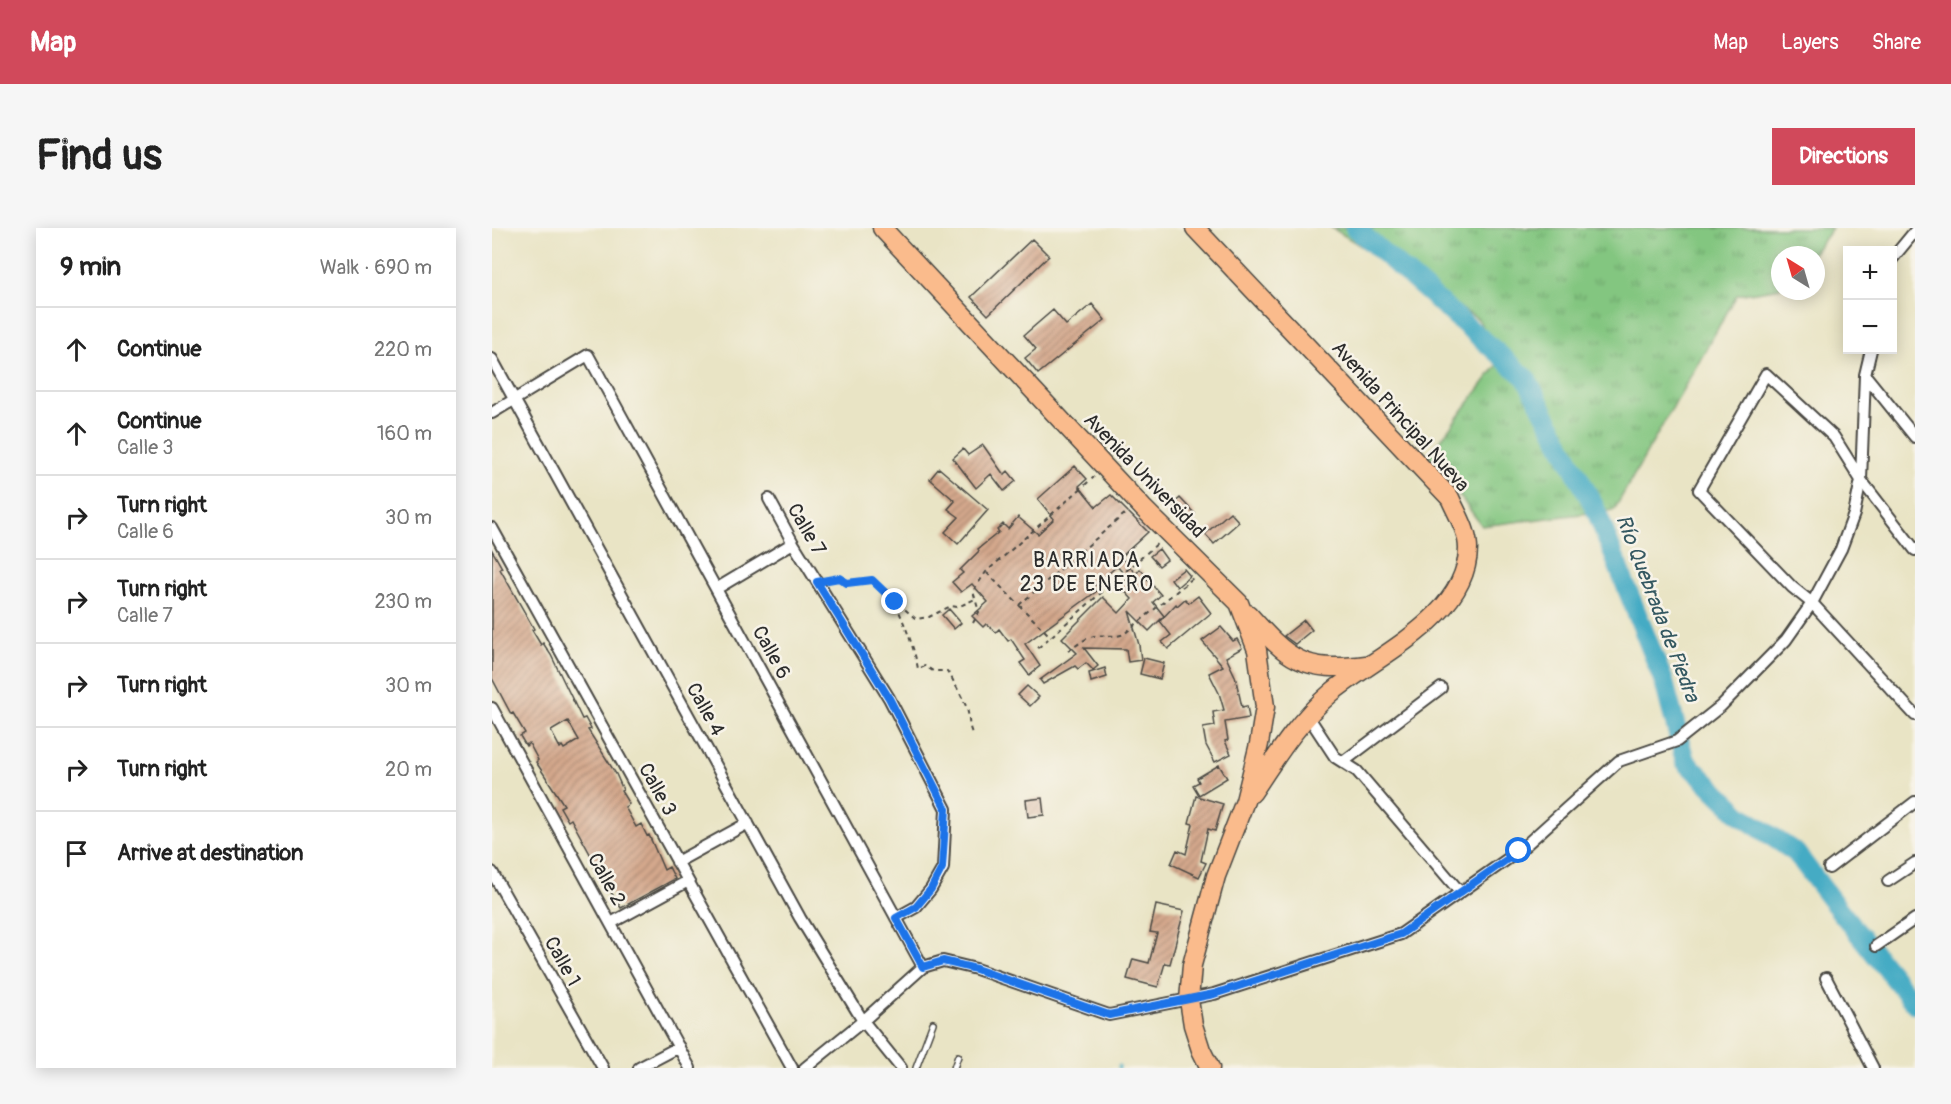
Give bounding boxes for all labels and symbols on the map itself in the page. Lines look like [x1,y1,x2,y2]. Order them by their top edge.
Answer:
north arrow [1771,246,1825,300]
street label: Avenida Principal Nueva [1326,336,1475,497]
street label: Avenida Universidad [1078,407,1211,543]
street label: Calle 7 [782,499,832,560]
water label: Río Quebrada de Piedra [1609,511,1706,707]
district label: BARRIADA 23 DE ENERO [1020,547,1154,598]
route end [881,588,907,614]
street label: Calle 6 [747,621,796,683]
street label: Calle 4 [681,678,730,741]
street label: Calle 3 [633,758,682,820]
route start [1505,837,1531,863]
street label: Calle 2 [582,848,631,910]
street label: Calle 1 [539,932,586,991]

